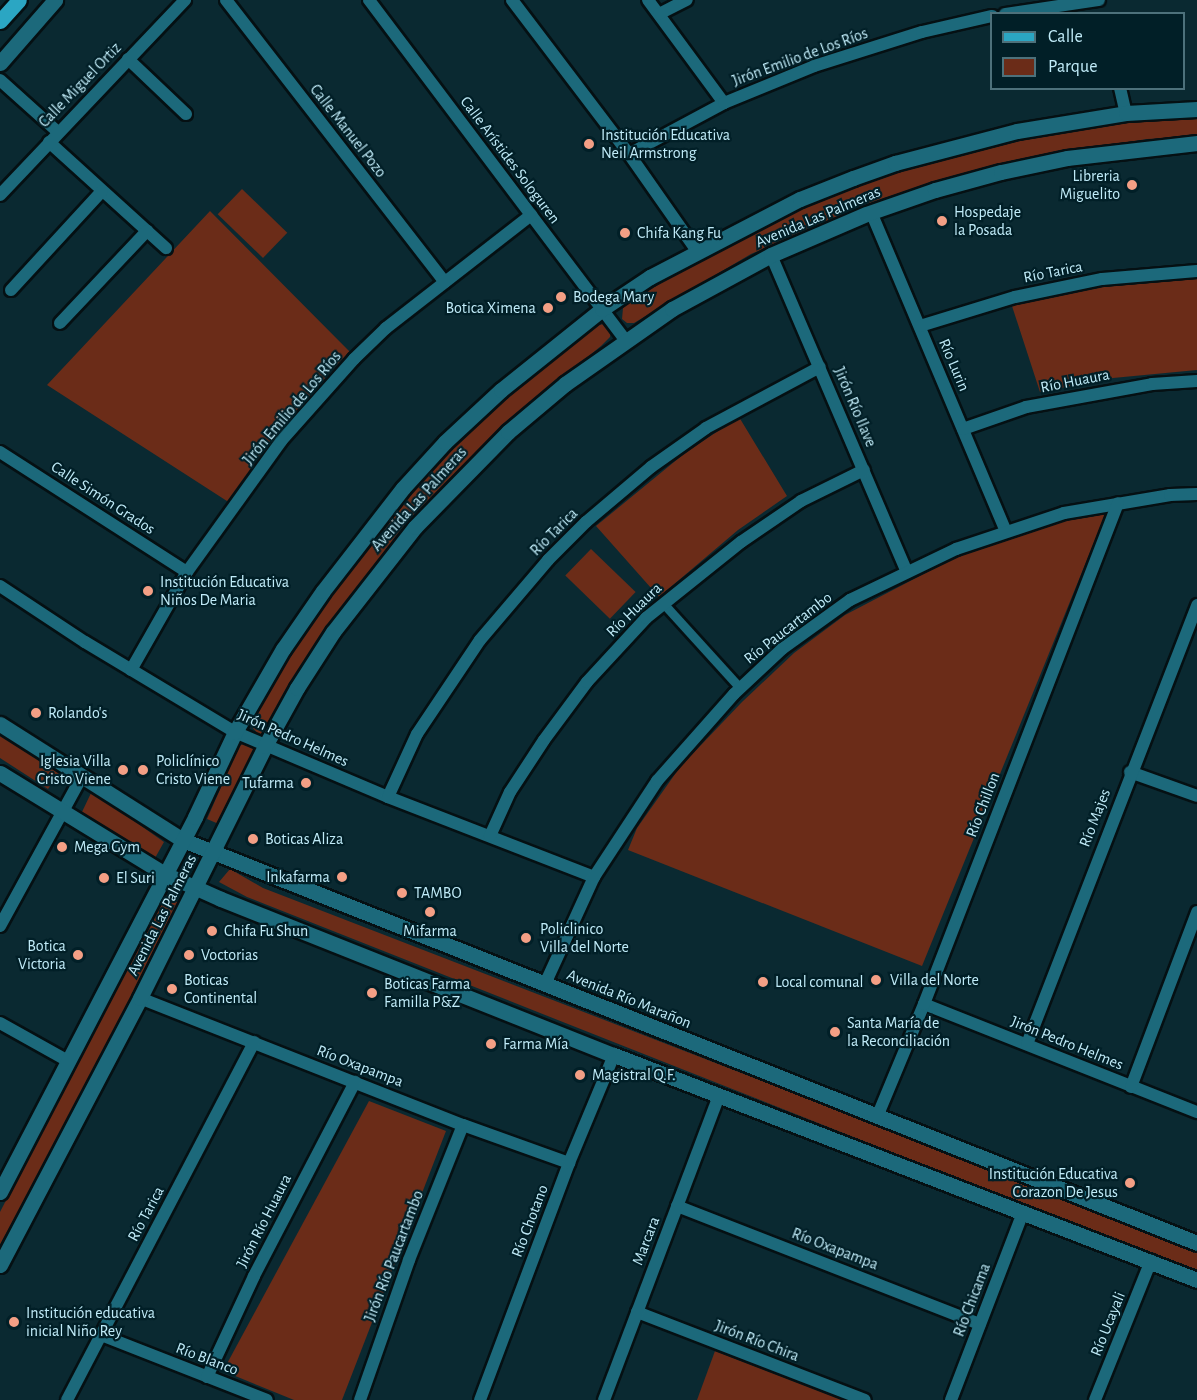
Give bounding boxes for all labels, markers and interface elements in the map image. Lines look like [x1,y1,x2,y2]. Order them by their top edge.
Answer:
legend [990,12,1185,90]
street label: Jirón Emilio de Los Ríos [730,24,870,90]
text: Calle [1048,28,1083,46]
street label: Calle Miguel Ortiz [35,38,125,132]
text: Parque [1048,58,1097,76]
street label: Calle Manuel Pozo [306,80,390,182]
street label: Calle Arístides Sologuren [456,93,564,227]
place label: Institución Educativa Neil Armstrong [601,125,730,163]
marker: Institución Educativa Neil Armstrong [582,137,596,151]
place label: Libreria Miguelito [1060,166,1120,204]
marker: Libreria Miguelito [1125,178,1139,192]
street label: Avenida Las Palmeras [753,182,883,252]
place label: Hospedaje la Posada [954,202,1021,240]
marker: Hospedaje la Posada [935,214,949,228]
place label: Chifa Kang Fu [637,223,721,243]
marker: Chifa Kang Fu [618,226,632,240]
street label: Río Tarica [1022,257,1084,287]
place label: Bodega Mary [573,287,654,307]
marker: Bodega Mary [554,290,568,304]
place label: Botica Ximena [446,298,536,318]
marker: Botica Ximena [541,301,555,315]
street label: Río Lurin [934,336,974,394]
street label: Jirón Emilio de Los Ríos [239,347,345,469]
street label: Jirón Río Ilave [830,364,880,450]
street label: Río Huaura [1039,365,1111,397]
street label: Avenida Las Palmeras [367,443,471,555]
street label: Calle Simón Grados [47,457,159,539]
street label: Río Tarica [526,504,582,560]
place label: Institución Educativa Niños De Maria [160,572,289,610]
street label: Río Huaura [602,579,666,641]
marker: Institución Educativa Niños De Maria [141,584,155,598]
street label: Río Paucartambo [740,588,836,668]
place label: Rolando's [48,703,107,723]
street label: Jirón Pedro Helmes [234,705,352,771]
marker: Rolando's [29,706,43,720]
place label: Iglesia Villa Cristo Viene [37,751,111,789]
place label: Policlínico Cristo Viene [156,751,230,789]
marker: Policlínico Cristo Viene [134,761,152,779]
marker: Iglesia Villa Cristo Viene [116,763,130,777]
street label: Río Chillon [962,770,1004,840]
place label: Tufarma [242,773,294,793]
marker: Tufarma [299,776,313,790]
street label: Río Majes [1075,786,1115,850]
place label: Boticas Aliza [265,829,343,849]
marker: Boticas Aliza [246,832,260,846]
place label: Mega Gym [74,837,140,857]
marker: Mega Gym [55,840,69,854]
street label: Avenida Las Palmeras [123,851,201,979]
place label: Inkafarma [266,867,330,887]
place label: El Suri [116,868,155,888]
marker: Inkafarma [335,870,349,884]
marker: El Suri [97,871,111,885]
place label: TAMBO [414,883,462,903]
marker: TAMBO [395,886,409,900]
marker: Mifarma [423,905,437,919]
place label: Policlinico Villa del Norte [540,919,629,957]
place label: Chifa Fu Shun [224,921,308,941]
place label: Mifarma [403,921,457,941]
marker: Chifa Fu Shun [205,924,219,938]
marker: Policlinico Villa del Norte [517,929,535,947]
place label: Botica Victoria [18,936,66,974]
place label: Voctorias [201,945,258,965]
marker: Botica Victoria [71,948,85,962]
marker: Voctorias [182,948,196,962]
street label: Avenida Río Marañon [564,965,694,1033]
place label: Boticas Continental [184,970,257,1008]
place label: Villa del Norte [890,970,979,990]
marker: Villa del Norte [867,971,885,989]
place label: Local comunal [775,972,864,992]
place label: Boticas Farma Familla P&Z [384,974,470,1012]
marker: Local comunal [756,975,770,989]
marker: Boticas Continental [165,982,179,996]
marker: Boticas Farma Familla P&Z [365,986,379,1000]
street label: Jirón Pedro Helmes [1008,1012,1126,1074]
place label: Santa María de la Reconciliación [847,1013,950,1051]
marker: Santa María de la Reconciliación [828,1025,842,1039]
place label: Farma Mía [503,1034,569,1054]
marker: Farma Mía [484,1037,498,1051]
street label: Río Oxapampa [314,1041,406,1091]
place label: Magistral Q.F. [592,1065,676,1085]
marker: Magistral Q.F. [573,1068,587,1082]
place label: Institución Educativa Corazon De Jesus [989,1164,1118,1202]
street label: Jirón Río Huaura [232,1171,296,1271]
marker: Institución Educativa Corazon De Jesus [1123,1176,1137,1190]
street label: Río Chotano [507,1182,553,1260]
street label: Río Tarica [124,1183,168,1245]
street label: Jirón Río Paucartambo [360,1188,428,1324]
street label: Marcara [628,1214,664,1268]
street label: Río Oxapampa [789,1224,881,1274]
street label: Río Chicama [949,1261,995,1339]
street label: Río Ucayali [1086,1289,1130,1359]
place label: Institución educativa inicial Niño Rey [26,1303,155,1341]
marker: Institución educativa inicial Niño Rey [7,1315,21,1329]
street label: Jirón Río Chira [712,1316,802,1366]
street label: Río Blanco [173,1338,241,1380]

